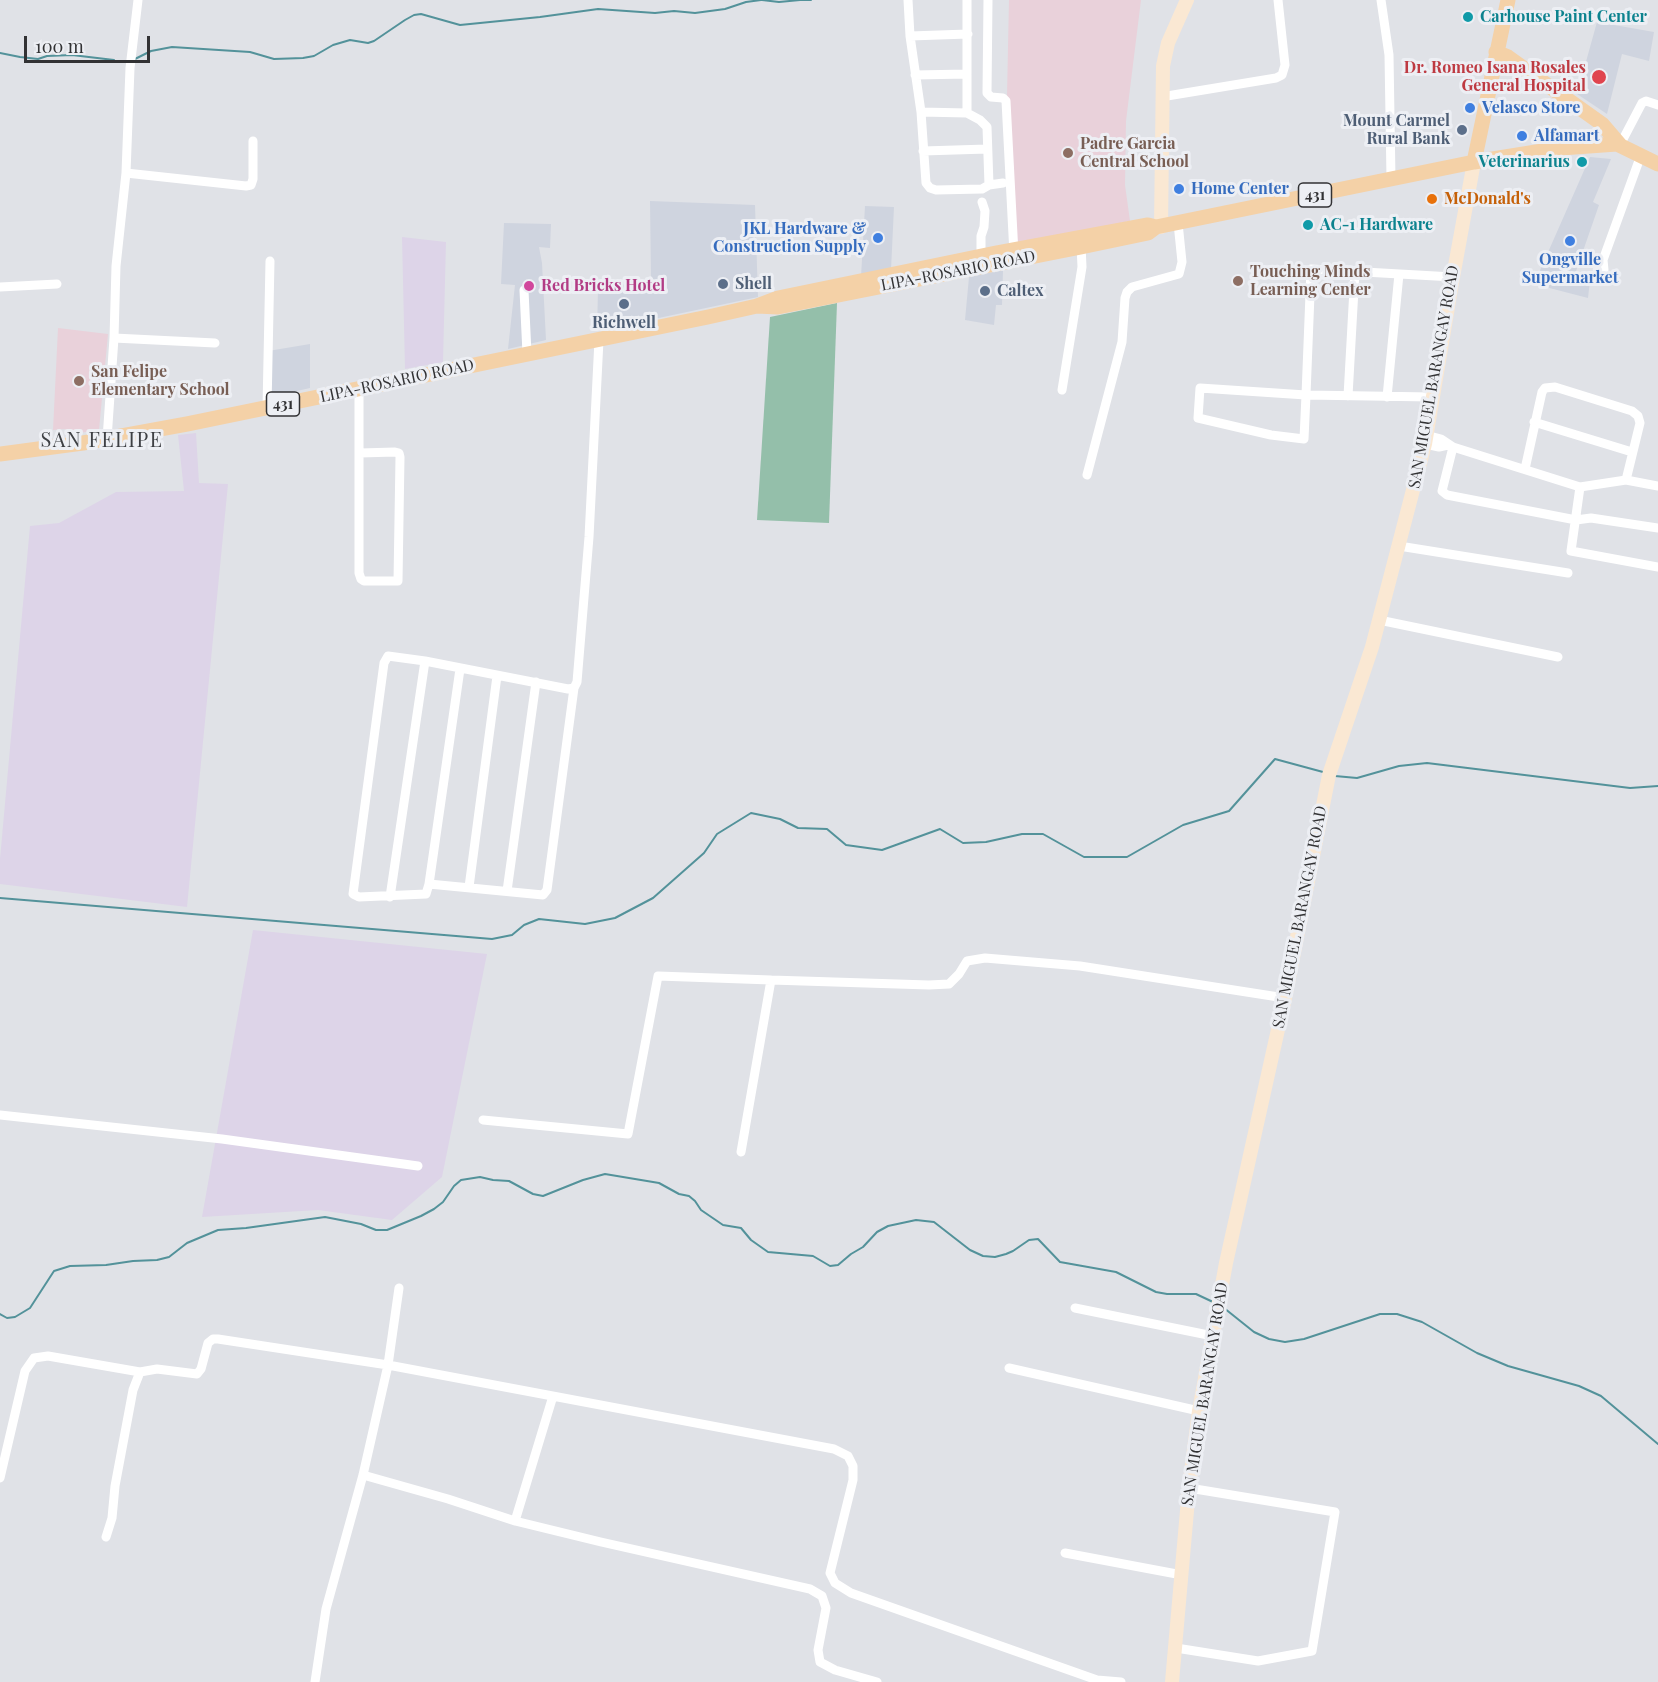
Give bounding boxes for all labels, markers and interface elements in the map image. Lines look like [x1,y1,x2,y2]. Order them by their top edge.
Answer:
place label: Carhouse Paint Center [1480,7,1647,27]
marker: Carhouse Paint Center [1461,10,1475,24]
scale bar [27,24,153,62]
text: 100 m [35,34,84,58]
place label: Dr. Romeo Isana Rosales General Hospital [1404,58,1586,96]
marker: Dr. Romeo Isana Rosales General Hospital [1590,68,1608,86]
place label: Velasco Store [1482,98,1580,118]
marker: Velasco Store [1463,101,1477,115]
place label: Mount Carmel Rural Bank [1343,111,1450,149]
marker: Mount Carmel Rural Bank [1455,123,1469,137]
place label: Alfamart [1534,126,1599,146]
marker: Alfamart [1515,129,1529,143]
place label: Padre Garcia Central School [1080,134,1189,172]
marker: Padre Garcia Central School [1061,146,1075,160]
place label: Veterinarius [1479,152,1570,172]
marker: Veterinarius [1575,155,1589,169]
place label: Home Center [1191,179,1289,199]
marker: Home Center [1172,182,1186,196]
road number: 431 [1298,183,1332,207]
place label: McDonald's [1444,189,1531,209]
marker: McDonald's [1425,192,1439,206]
place label: AC-1 Hardware [1320,215,1433,235]
marker: AC-1 Hardware [1301,218,1315,232]
place label: JKL Hardware & Construction Supply [713,219,866,257]
marker: JKL Hardware & Construction Supply [871,231,885,245]
marker: Ongville Supermarket [1563,234,1577,248]
street label: LIPA-ROSARIO ROAD [879,247,1037,295]
place label: Ongville Supermarket [1522,250,1618,288]
place label: Touching Minds Learning Center [1250,262,1371,300]
street label: SAN MIGUEL BARANGAY ROAD [1405,264,1463,490]
place label: Shell [735,274,772,294]
marker: Touching Minds Learning Center [1231,274,1245,288]
place label: Red Bricks Hotel [541,276,665,296]
marker: Shell [716,277,730,291]
marker: Red Bricks Hotel [522,279,536,293]
place label: Caltex [997,281,1044,301]
marker: Caltex [978,284,992,298]
marker: Richwell [617,297,631,311]
place label: Richwell [592,313,656,333]
street label: LIPA-ROSARIO ROAD [318,355,476,407]
place label: San Felipe Elementary School [91,362,230,400]
marker: San Felipe Elementary School [72,374,86,388]
road number: 431 [266,392,300,416]
district label: SAN FELIPE [41,429,163,453]
street label: SAN MIGUEL BARANGAY ROAD [1269,804,1331,1030]
street label: SAN MIGUEL BARANGAY ROAD [1178,1281,1232,1507]

